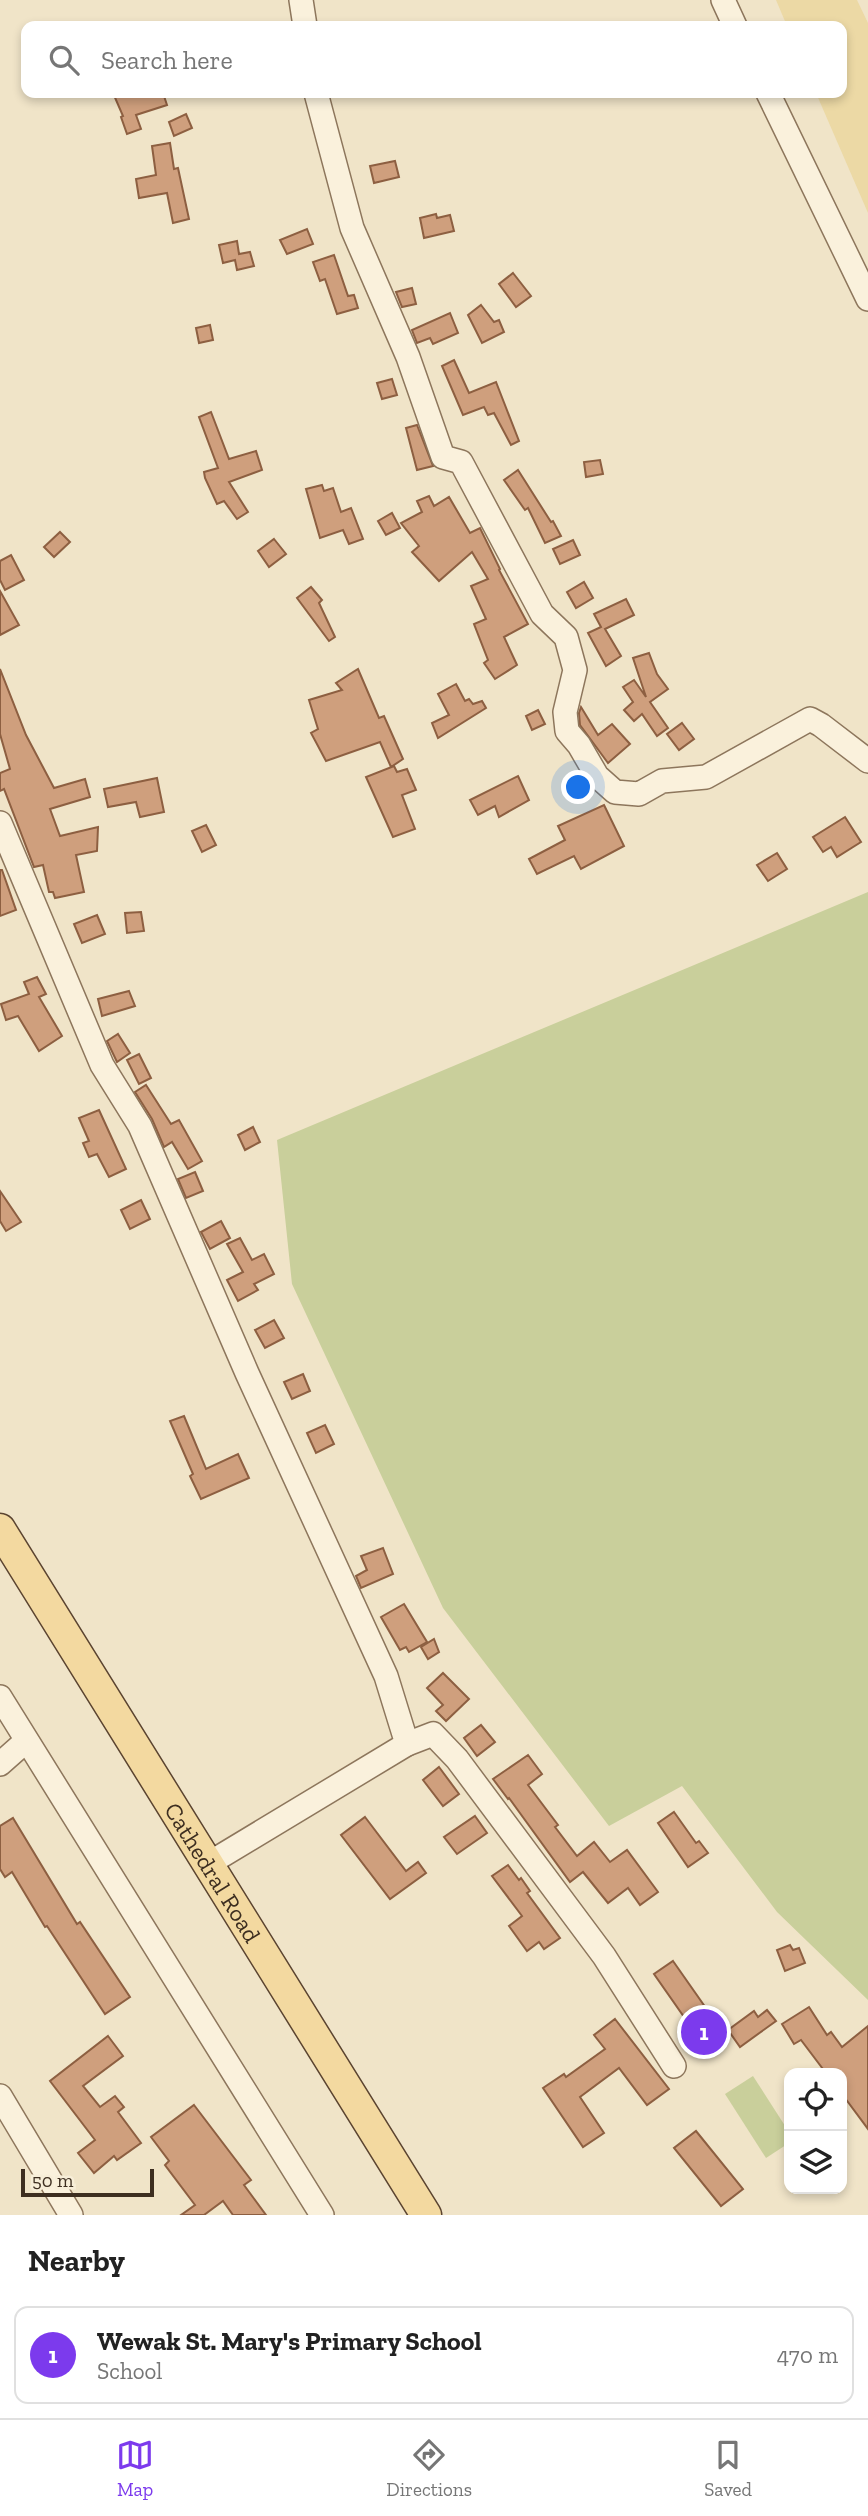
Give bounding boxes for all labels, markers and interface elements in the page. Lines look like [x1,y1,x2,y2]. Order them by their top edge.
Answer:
search box [21,21,847,98]
icon: search [45,41,83,79]
text: Search here [101,44,233,76]
your location [561,770,595,804]
street label: Cathedral Road [159,1797,267,1947]
pin: 1 [681,2006,727,2058]
map controls [784,2068,847,2194]
button: locate [784,2068,847,2131]
button: layers [784,2131,847,2194]
scale bar [21,2166,154,2198]
text: 50 m [32,2169,73,2192]
text: Nearby [28,2243,125,2279]
text: Wewak St. Mary's Primary School [97,2325,482,2357]
text: 1 [48,2341,58,2369]
text: 470 m [777,2341,838,2369]
text: School [97,2357,162,2385]
tab: Map [116,2436,154,2501]
tab: Directions [386,2436,472,2501]
tab: Saved [704,2436,752,2501]

